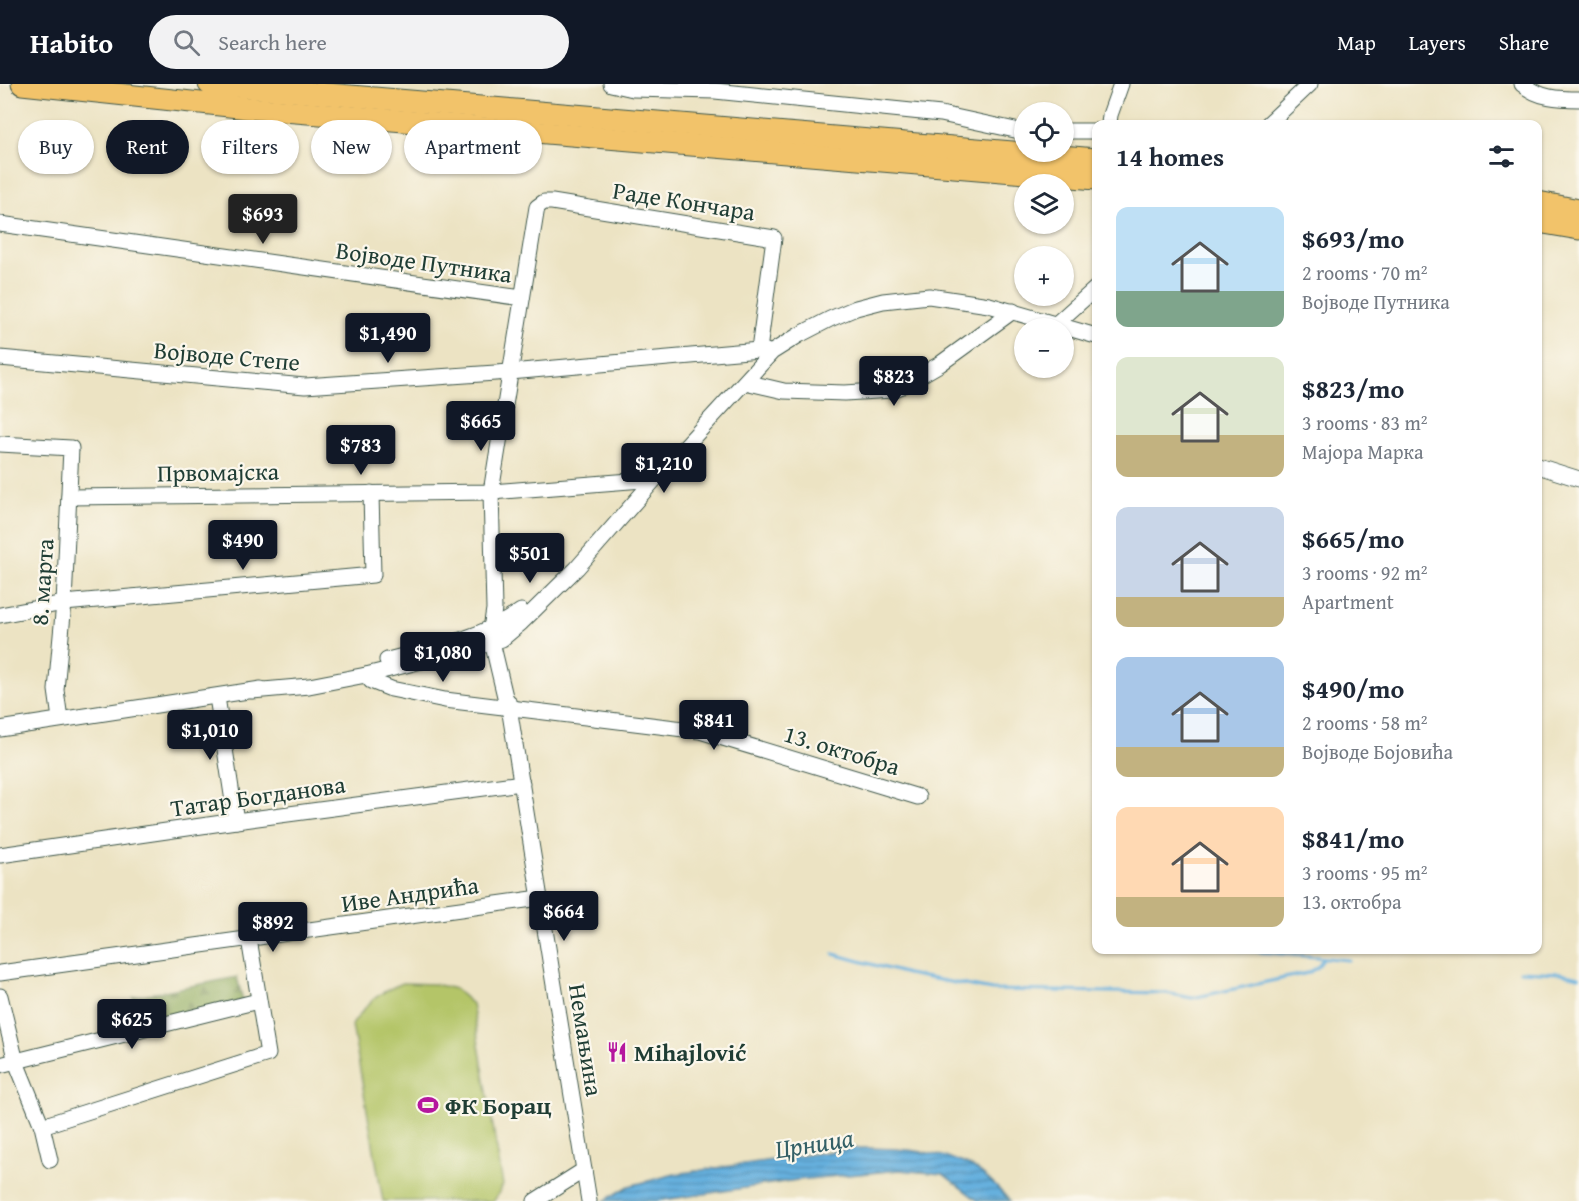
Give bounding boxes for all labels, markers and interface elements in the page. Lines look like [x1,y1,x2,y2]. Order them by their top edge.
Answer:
search box [149,15,569,69]
text: Habito [30,22,113,63]
icon: search [170,26,203,59]
text: Search here [218,26,327,58]
text: Map [1337,27,1376,58]
text: Layers [1409,27,1466,58]
text: Share [1499,27,1549,58]
map controls [1014,102,1074,378]
button: locate [1014,102,1074,162]
chip: Buy [18,120,94,174]
chip: Rent [106,120,189,174]
chip: Filters [201,120,299,174]
chip: New [311,120,392,174]
chip: Apartment [404,120,542,174]
text: 14 homes [1116,137,1224,176]
icon: filters [1485,140,1518,173]
street label: Раде Кончара [610,172,758,230]
button: layers [1014,174,1074,234]
pin: $693 [227,194,299,245]
text: $693 [242,199,284,228]
text: $693/mo [1302,219,1404,258]
icon: home [1164,231,1236,303]
street label: Војводе Путника [334,232,515,292]
button: + [1014,246,1074,306]
text: 2 rooms · 70 m² [1302,258,1428,287]
text: Војводе Путника [1302,287,1450,316]
pin: $1,490 [339,313,437,364]
text: $1,490 [359,318,417,347]
button: − [1014,318,1074,378]
street label: Војводе Степе [152,332,302,380]
pin: $823 [858,356,930,407]
text: $823 [873,361,915,390]
text: $823/mo [1302,369,1404,408]
icon: home [1164,381,1236,453]
pin: $665 [445,401,517,452]
text: $665 [460,406,502,435]
text: 3 rooms · 83 m² [1302,408,1428,437]
pin: $783 [325,425,397,476]
text: $783 [340,430,382,459]
text: Мајора Марка [1302,437,1424,466]
pin: $1,210 [615,443,713,494]
text: $1,210 [635,448,693,477]
street label: Првомајска [157,453,280,491]
text: $665/mo [1302,519,1404,558]
pin: $490 [207,520,279,571]
text: $490 [222,525,264,554]
icon: home [1164,531,1236,603]
pin: $501 [494,533,566,584]
street label: 8. марта [22,537,63,627]
text: $501 [509,538,551,567]
text: 3 rooms · 92 m² [1302,558,1428,587]
text: Apartment [1302,587,1394,616]
pin: $1,080 [394,632,492,683]
text: $1,080 [414,637,472,666]
text: $490/mo [1302,669,1404,708]
icon: home [1164,681,1236,753]
pin: $841 [678,700,750,751]
text: $841 [693,705,735,734]
text: 2 rooms · 58 m² [1302,708,1428,737]
pin: $1,010 [161,710,259,761]
text: $1,010 [181,715,239,744]
street label: 13. октобра [780,716,905,784]
text: Војводе Бојовића [1302,737,1453,766]
street label: Татар Богданова [168,766,348,826]
text: $841/mo [1302,819,1404,858]
icon: home [1164,831,1236,903]
text: 3 rooms · 95 m² [1302,858,1428,887]
street label: Иве Андрића [339,867,481,921]
text: 13. октобра [1302,887,1402,916]
pin: $664 [528,891,600,942]
text: $664 [543,896,585,925]
pin: $892 [237,902,309,953]
text: $892 [252,907,294,936]
street label: Немањина [560,981,612,1099]
pin: $625 [96,999,168,1050]
text: $625 [111,1004,153,1033]
place label: Mihajlović [634,1035,746,1070]
restaurant icon: Mihajlović [605,1040,629,1064]
place label: ФК Борац [445,1088,552,1123]
sports icon: ФК Борац [416,1093,440,1117]
water label: Црница [772,1118,856,1168]

